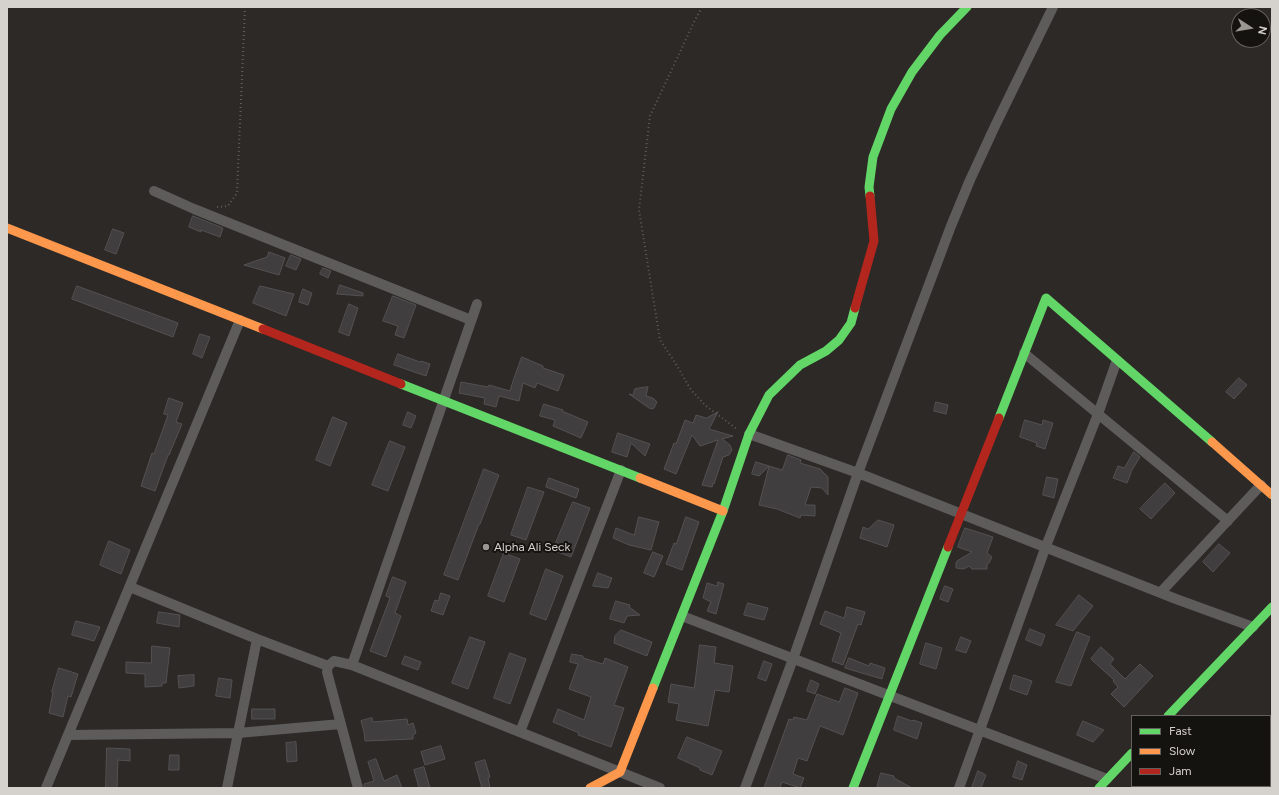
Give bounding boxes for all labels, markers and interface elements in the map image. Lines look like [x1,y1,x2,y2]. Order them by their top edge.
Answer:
north arrow [1231,8,1271,48]
text: N [1255,25,1269,36]
place label: Alpha Ali Seck [494,540,570,554]
marker: Alpha Ali Seck [481,542,491,552]
legend [1131,715,1271,787]
text: Fast [1169,724,1192,738]
text: Slow [1169,744,1195,758]
text: Jam [1169,764,1192,778]

